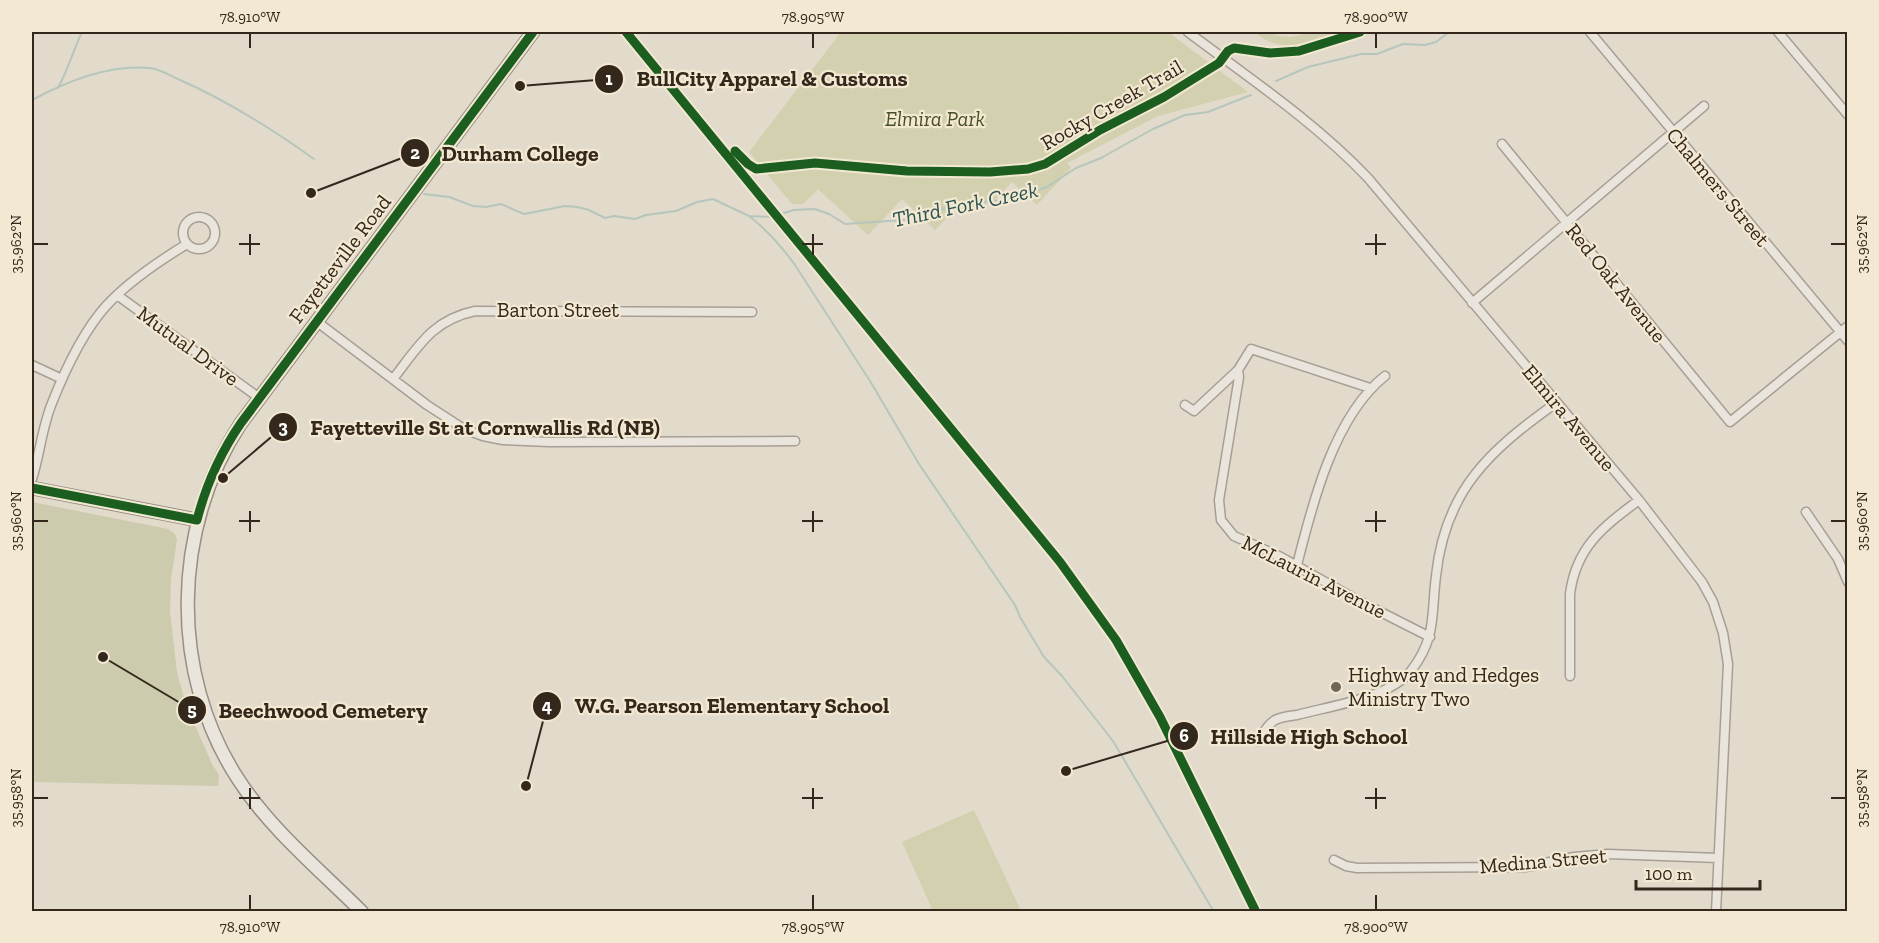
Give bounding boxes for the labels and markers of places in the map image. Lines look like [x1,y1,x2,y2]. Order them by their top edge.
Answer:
callout: BullCity Apparel & Customs [594,59,920,99]
callout: Durham College [400,133,611,173]
callout: Fayetteville St at Cornwallis Rd (NB) [268,407,671,447]
place label: Highway and Hedges Ministry Two [1348,662,1539,711]
marker: Highway and Hedges Ministry Two [1329,680,1343,694]
callout: W.G. Pearson Elementary School [532,686,901,726]
callout: Beechwood Cemetery [177,690,440,730]
callout: Hillside High School [1169,716,1419,756]

